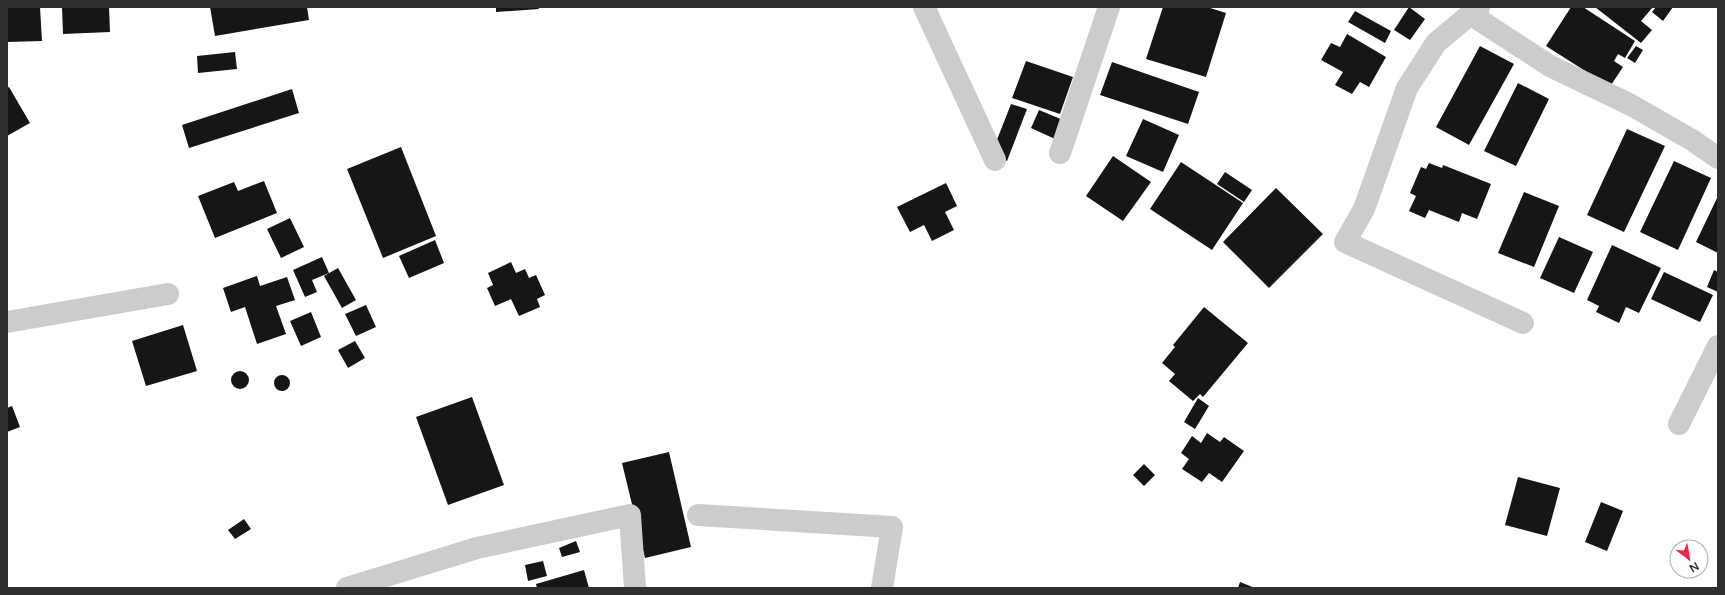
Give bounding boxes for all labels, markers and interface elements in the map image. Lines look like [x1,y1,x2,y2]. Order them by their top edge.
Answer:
north arrow [1669,539,1709,579]
text: N [1687,559,1701,575]

